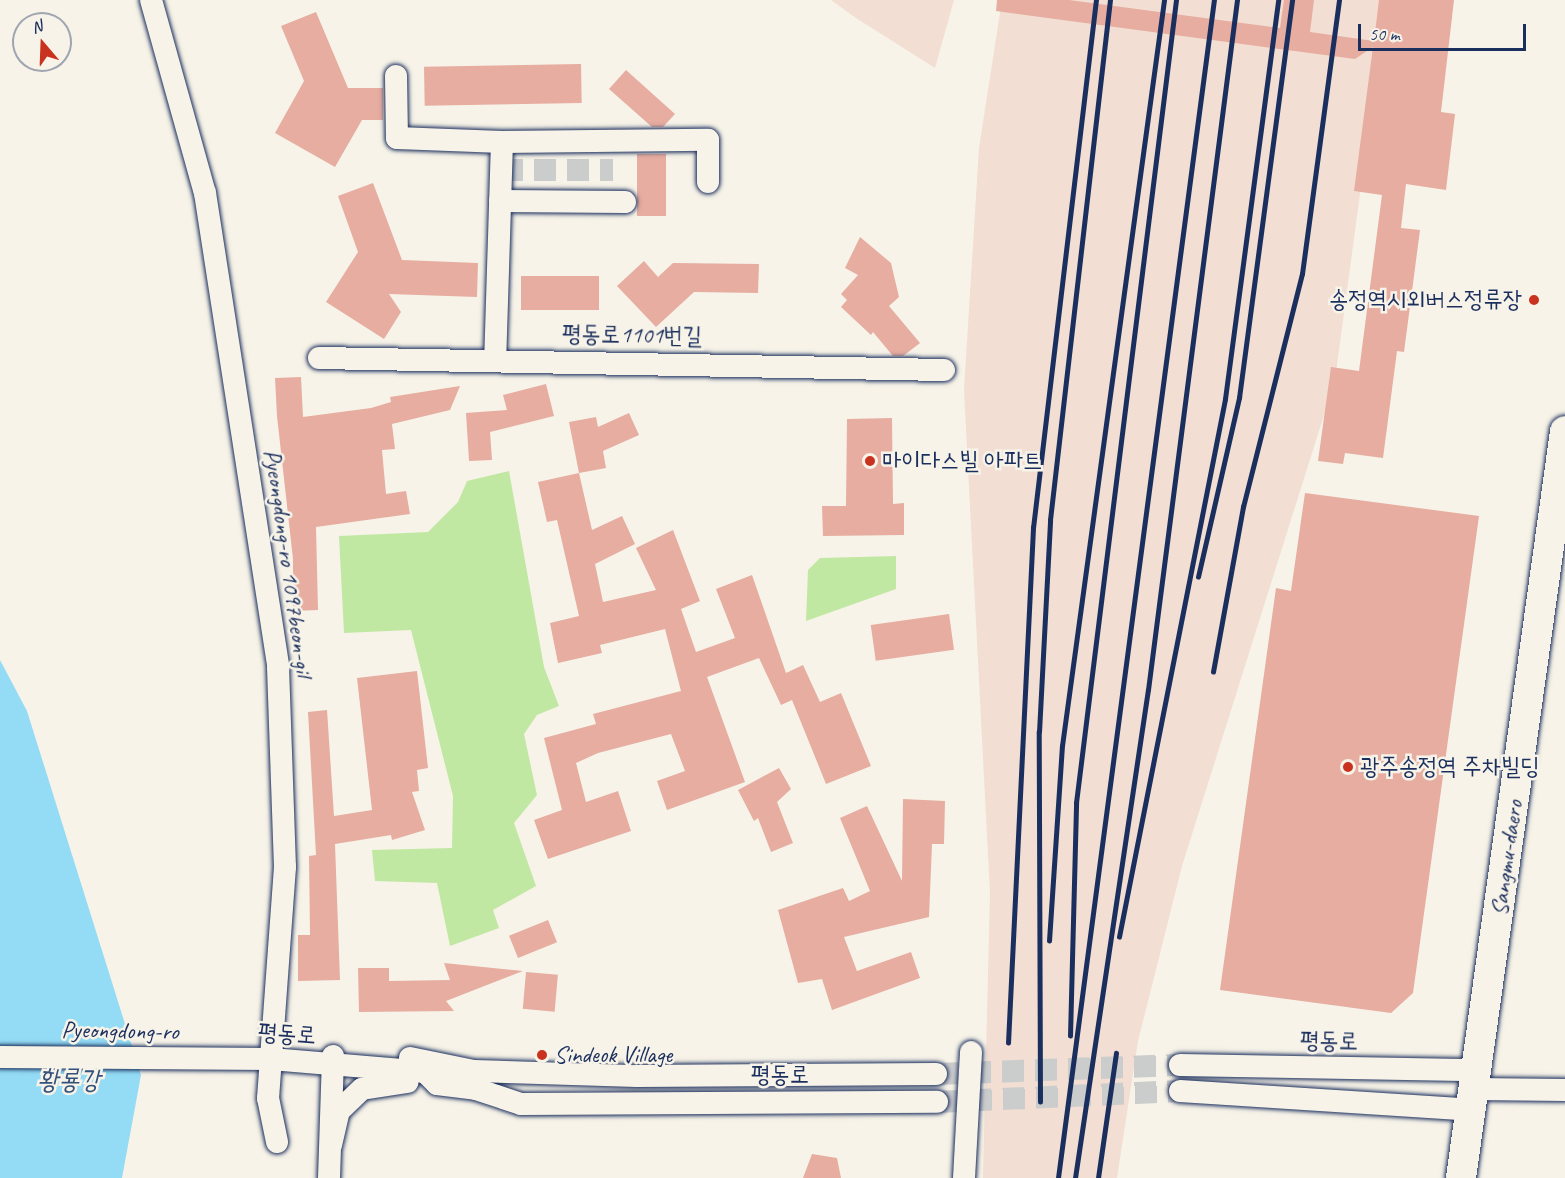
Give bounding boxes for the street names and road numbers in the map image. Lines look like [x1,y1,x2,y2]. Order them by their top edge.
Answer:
street label: 평동로1101번길 [562,319,702,351]
street label: Pyeongdong-ro 1097beon-gil [258,448,318,678]
street label: Sangmu-daero [1485,798,1529,918]
street label: Pyeongdong-ro [61,1016,179,1046]
street label: 평동로 [257,1018,317,1050]
street label: 평동로 [1300,1026,1358,1056]
street label: 평동로 [751,1061,809,1089]

